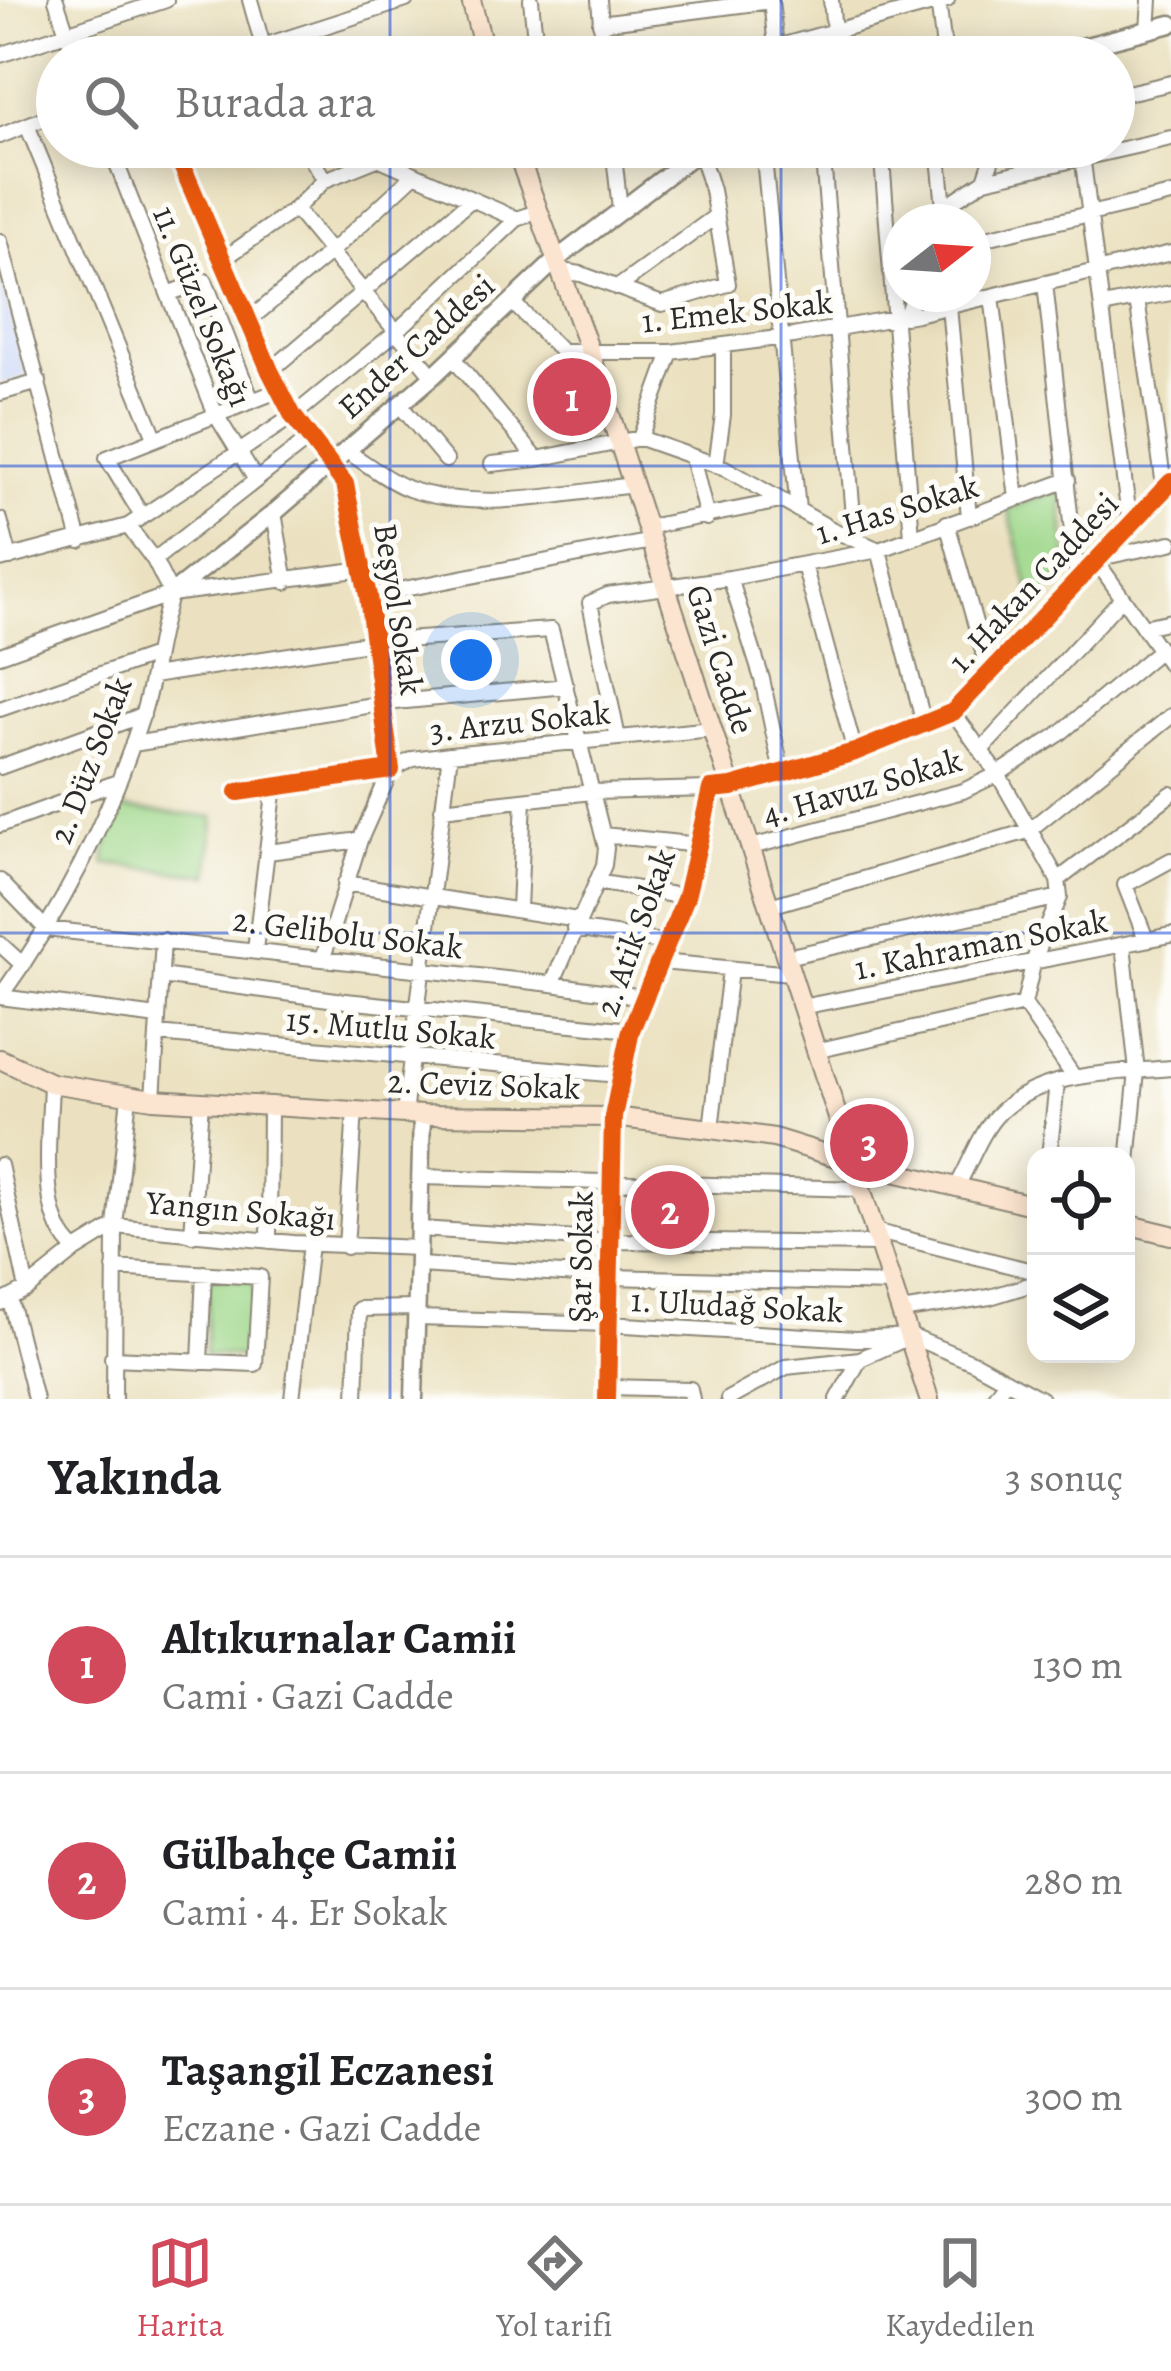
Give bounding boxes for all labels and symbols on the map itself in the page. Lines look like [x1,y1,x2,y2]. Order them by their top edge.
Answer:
street label: 11. Güzel Sokağı [142,199,264,413]
north arrow [883,204,991,312]
street label: Ender Caddesi [328,263,504,429]
street label: 1. Emek Sokak [639,279,835,343]
pin: 1 [533,352,611,442]
street label: 1. Has Sokak [810,463,984,555]
street label: 1. Hakan Caddesi [938,482,1128,682]
street label: Beşyol Sokak [363,520,435,698]
street label: Gazi Cadde [676,579,766,739]
your location [441,630,501,690]
street label: 2. Düz Sokak [38,670,142,850]
street label: 3. Arzu Sokak [428,689,612,753]
street label: 4. Havuz Sokak [757,737,967,837]
street label: 2. Atik Sokak [584,842,686,1022]
street label: 2. Gelibolu Sokak [230,897,466,969]
street label: 1. Kahraman Sokak [851,897,1111,991]
street label: 15. Mutlu Sokak [284,996,498,1060]
street label: 2. Ceviz Sokak [387,1058,581,1110]
pin: 3 [830,1098,908,1188]
pin: 2 [631,1165,709,1255]
street label: Yangın Sokağı [143,1179,338,1241]
street label: Şar Sokak [556,1191,604,1323]
street label: 1. Uludağ Sokak [630,1277,844,1333]

